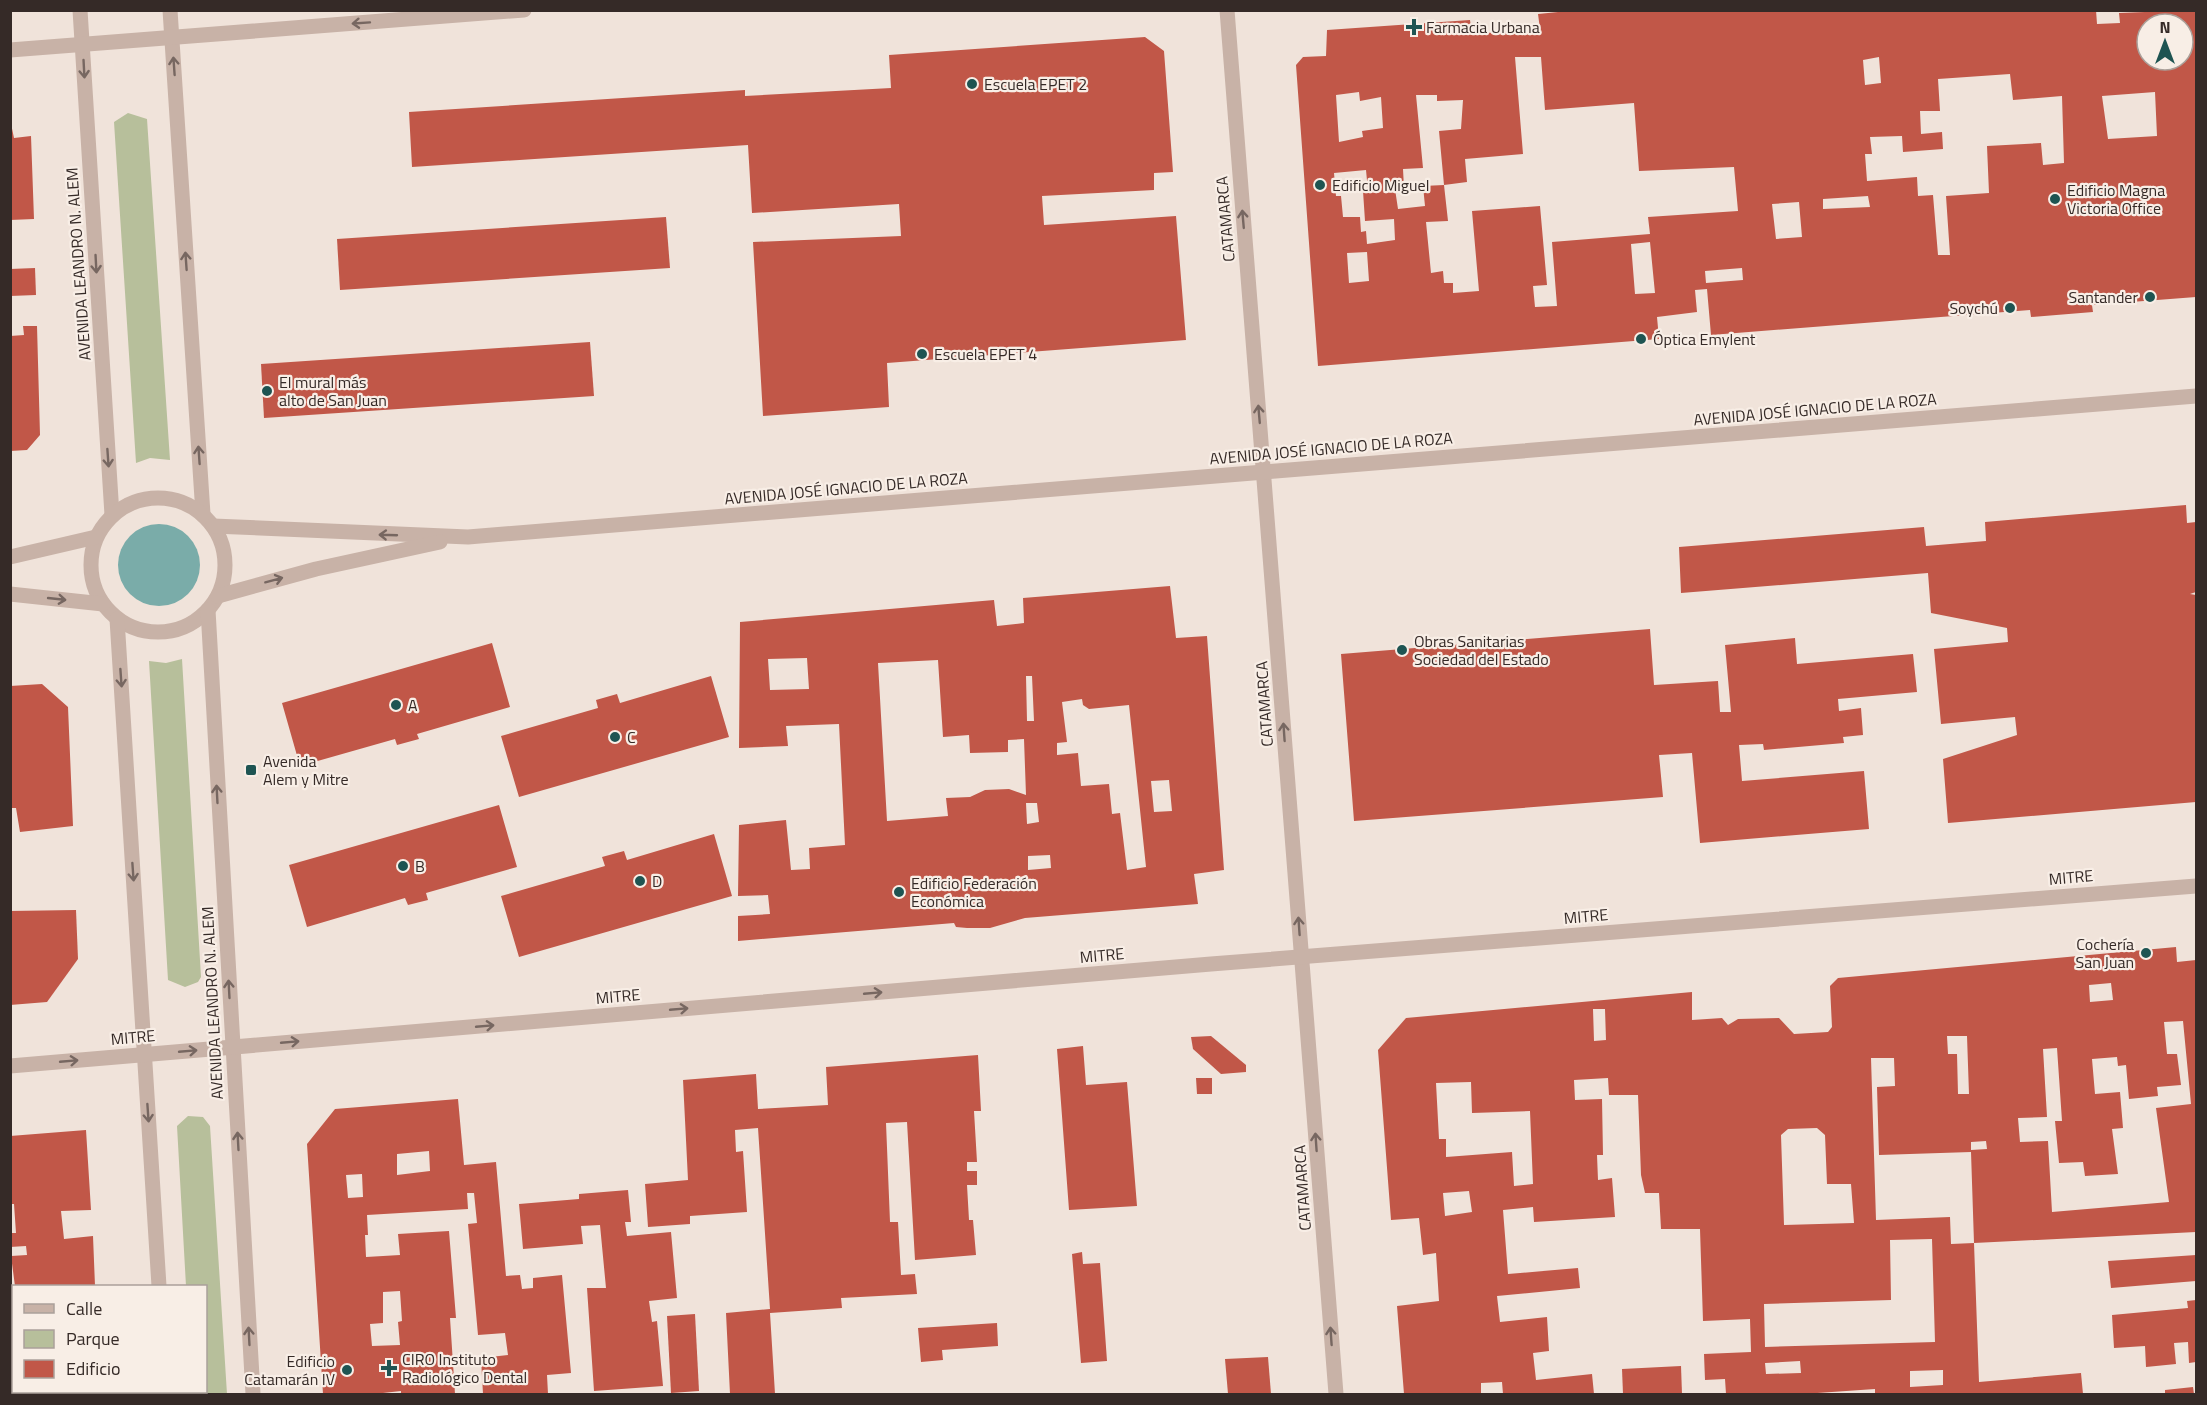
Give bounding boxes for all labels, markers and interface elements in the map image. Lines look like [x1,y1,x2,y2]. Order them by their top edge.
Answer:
north arrow [2135,12,2195,72]
place label: Farmacia Urbana [1426,15,1540,39]
text: N [2159,15,2171,39]
one-way arrow [352,18,372,29]
marker: Farmacia Urbana [1407,20,1421,34]
one-way arrow [168,57,179,77]
one-way arrow [78,58,89,78]
place label: Escuela EPET 2 [984,72,1087,96]
marker: Escuela EPET 2 [965,77,979,91]
street label: AVENIDA LEANDRO N. ALEM [59,167,97,361]
place label: Edificio Miguel [1332,173,1429,197]
street label: CATAMARCA [1209,175,1241,263]
marker: Edificio Miguel [1313,178,1327,192]
place label: Edificio Magna Victoria Office [2067,178,2165,220]
marker: Edificio Magna Victoria Office [2048,192,2062,206]
one-way arrow [1238,210,1249,230]
one-way arrow [181,251,192,271]
one-way arrow [90,253,101,273]
place label: Santander [2068,285,2138,309]
marker: Santander [2143,290,2157,304]
place label: Soychú [1949,296,1998,320]
marker: Soychú [2003,301,2017,315]
place label: Óptica Emylent [1653,327,1756,351]
marker: Óptica Emylent [1634,332,1648,346]
place label: Escuela EPET 4 [934,342,1037,366]
marker: Escuela EPET 4 [915,347,929,361]
place label: El mural más alto de San Juan [279,370,387,412]
marker: El mural más alto de San Juan [260,384,274,398]
street label: AVENIDA JOSÉ IGNACIO DE LA ROZA [1692,386,1938,432]
one-way arrow [1253,404,1264,424]
street label: AVENIDA JOSÉ IGNACIO DE LA ROZA [1208,425,1454,471]
one-way arrow [193,446,204,466]
one-way arrow [103,448,114,468]
street label: AVENIDA JOSÉ IGNACIO DE LA ROZA [723,465,969,511]
one-way arrow [379,529,399,540]
one-way arrow [265,574,284,585]
one-way arrow [46,594,66,605]
place label: Obras Sanitarias Sociedad del Estado [1414,629,1549,671]
marker: Obras Sanitarias Sociedad del Estado [1395,643,1409,657]
street label: CATAMARCA [1249,660,1279,748]
one-way arrow [116,667,127,687]
place label: A [408,693,418,717]
marker: A [389,698,403,712]
one-way arrow [1278,723,1289,743]
place label: C [627,725,636,749]
marker: C [608,730,622,744]
place label: Avenida Alem y Mitre [263,749,348,791]
marker: Avenida Alem y Mitre [244,763,258,777]
one-way arrow [212,784,223,804]
place label: B [415,854,425,878]
marker: B [396,859,410,873]
one-way arrow [128,862,139,882]
street label: MITRE [2048,863,2094,891]
place label: D [652,869,662,893]
place label: Edificio Federación Económica [911,871,1037,913]
marker: D [633,874,647,888]
marker: Edificio Federación Económica [892,885,906,899]
street label: MITRE [1563,902,1609,930]
street label: AVENIDA LEANDRO N. ALEM [195,906,229,1100]
one-way arrow [1293,917,1304,937]
place label: Cochería San Juan [2075,932,2134,974]
street label: MITRE [1079,941,1125,969]
marker: Cochería San Juan [2139,946,2153,960]
one-way arrow [223,979,234,999]
street label: MITRE [595,982,641,1010]
one-way arrow [863,987,883,998]
one-way arrow [669,1003,689,1014]
one-way arrow [474,1020,494,1031]
street label: MITRE [110,1023,156,1051]
one-way arrow [280,1036,300,1047]
one-way arrow [178,1045,198,1056]
one-way arrow [58,1055,78,1066]
one-way arrow [143,1102,154,1122]
one-way arrow [233,1132,244,1152]
one-way arrow [1310,1132,1321,1152]
street label: CATAMARCA [1287,1144,1317,1232]
legend [12,1285,207,1393]
text: Calle [66,1295,102,1322]
text: Parque [66,1325,120,1352]
one-way arrow [244,1327,255,1347]
one-way arrow [1325,1327,1336,1347]
place label: CIRO Instituto Radiológico Dental [402,1347,527,1389]
place label: Edificio Catamarán IV [244,1349,335,1391]
text: Edificio [66,1355,120,1382]
marker: CIRO Instituto Radiológico Dental [380,1359,398,1377]
marker: Edificio Catamarán IV [340,1363,354,1377]

